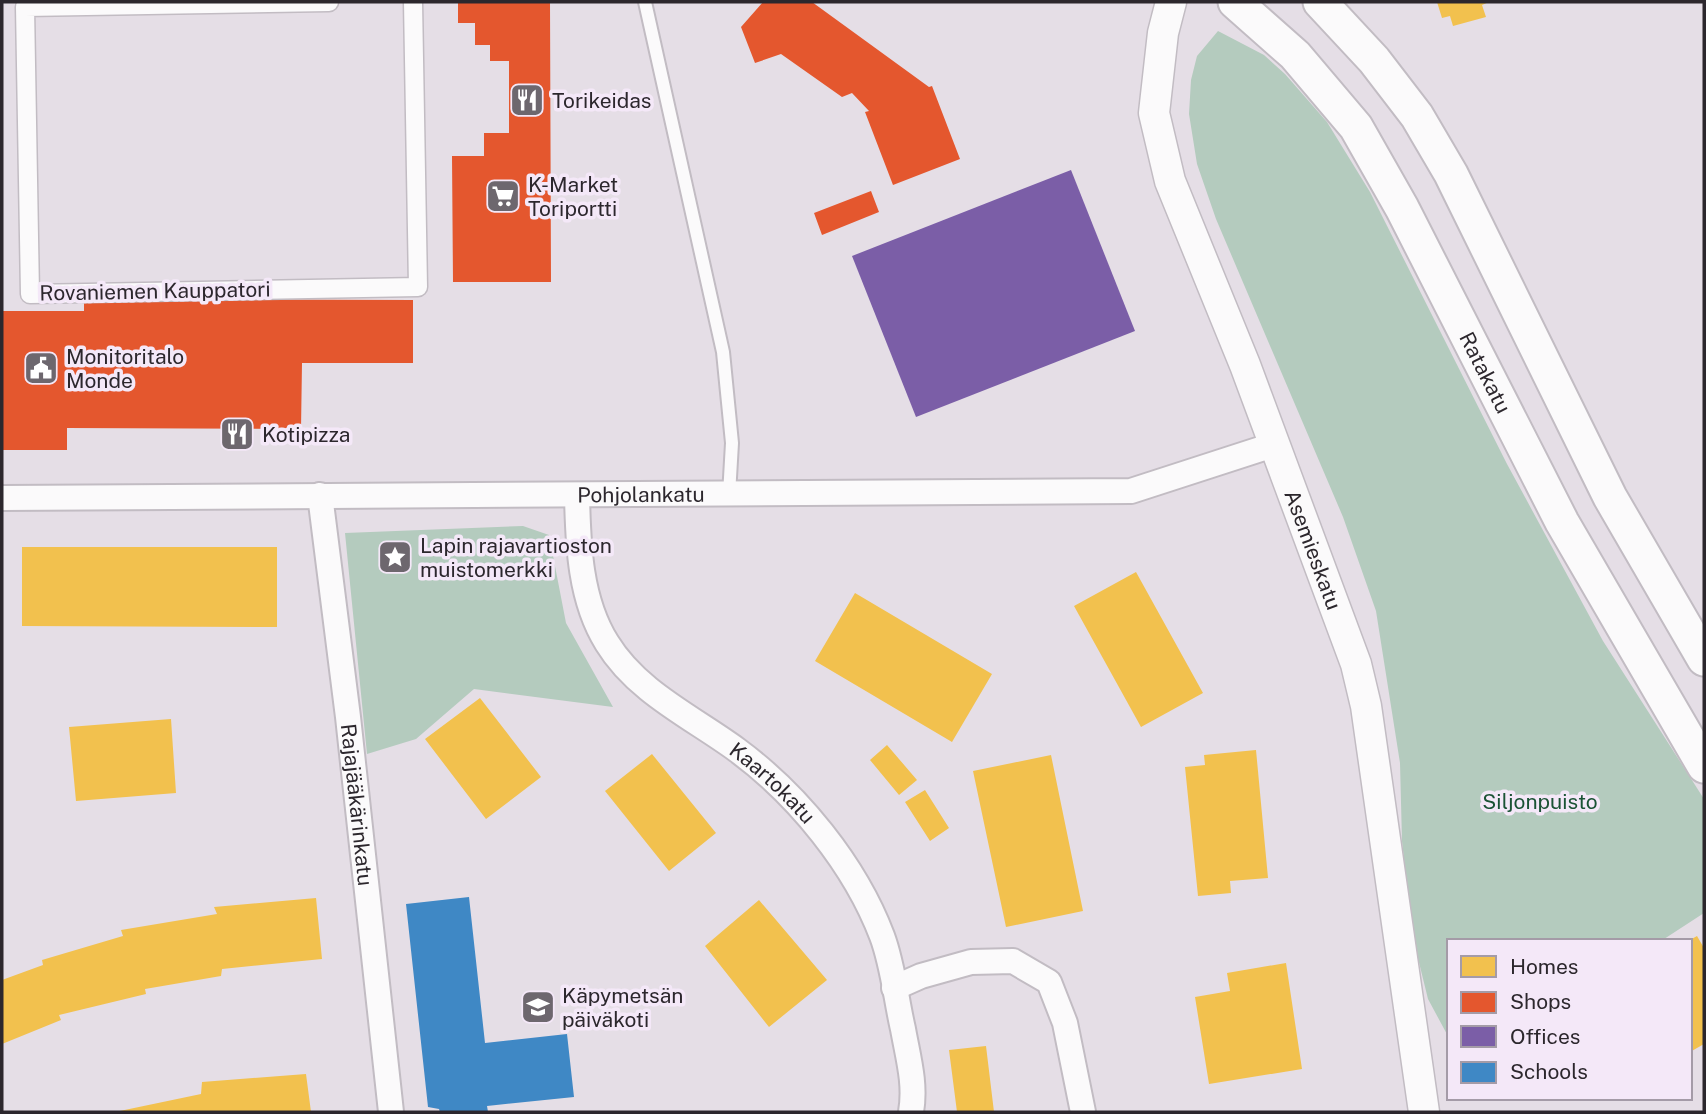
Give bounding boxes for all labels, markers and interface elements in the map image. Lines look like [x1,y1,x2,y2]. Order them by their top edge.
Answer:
restaurant icon: Torikeidas [508,81,546,119]
place label: Torikeidas [552,88,651,113]
place label: K-Market Toriportti [528,172,618,221]
supermarket icon: K-Market Toriportti [484,177,522,215]
street label: Rovaniemen Kauppatori [39,276,271,306]
street label: Ratakatu [1455,328,1517,417]
place label: Monitoritalo Monde [66,344,184,393]
public building icon: Monitoritalo Monde [22,349,60,387]
restaurant icon: Kotipizza [218,415,256,453]
place label: Kotipizza [262,422,350,447]
street label: Pohjolankatu [577,481,705,507]
street label: Asemieskatu [1280,486,1347,613]
place label: Lapin rajavartioston muistomerkki [420,533,612,582]
place icon: Lapin rajavartioston muistomerkki [376,538,414,576]
street label: Rajajääkärinkatu [336,722,379,887]
street label: Kaartokatu [725,737,821,828]
park label: Siljonpuisto [1482,789,1598,814]
legend [1447,939,1692,1100]
text: Homes [1510,954,1578,979]
place label: Käpymetsän päiväkoti [562,983,683,1032]
school or university icon: Käpymetsän päiväkoti [519,988,557,1026]
text: Shops [1510,989,1571,1014]
text: Offices [1510,1024,1580,1049]
text: Schools [1510,1059,1588,1084]

